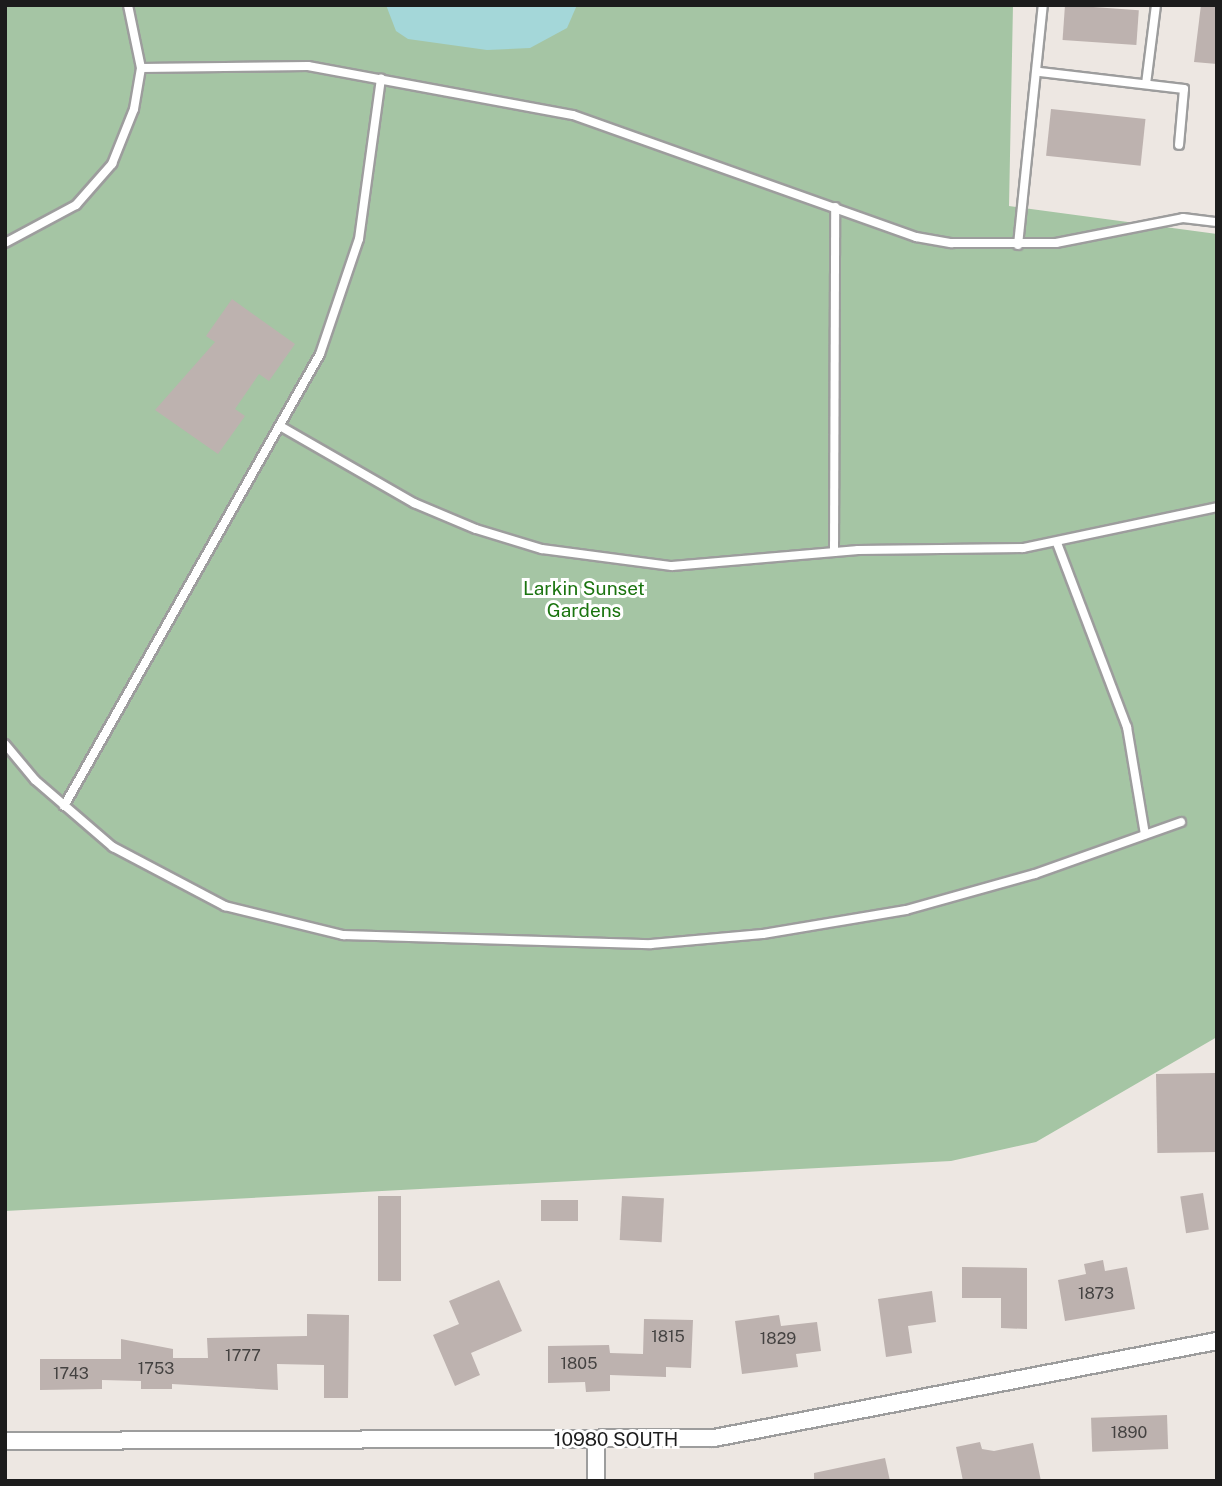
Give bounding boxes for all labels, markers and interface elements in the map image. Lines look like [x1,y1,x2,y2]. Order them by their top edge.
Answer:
park label: Larkin Sunset Gardens [523,578,645,622]
house number: 1873 [1078,1284,1114,1304]
house number: 1815 [651,1327,685,1347]
house number: 1829 [760,1329,796,1349]
house number: 1777 [225,1346,261,1366]
house number: 1805 [561,1354,597,1374]
house number: 1753 [138,1359,174,1379]
house number: 1743 [53,1364,89,1384]
house number: 1890 [1111,1423,1147,1443]
street label: 10980 SOUTH [554,1429,678,1451]

